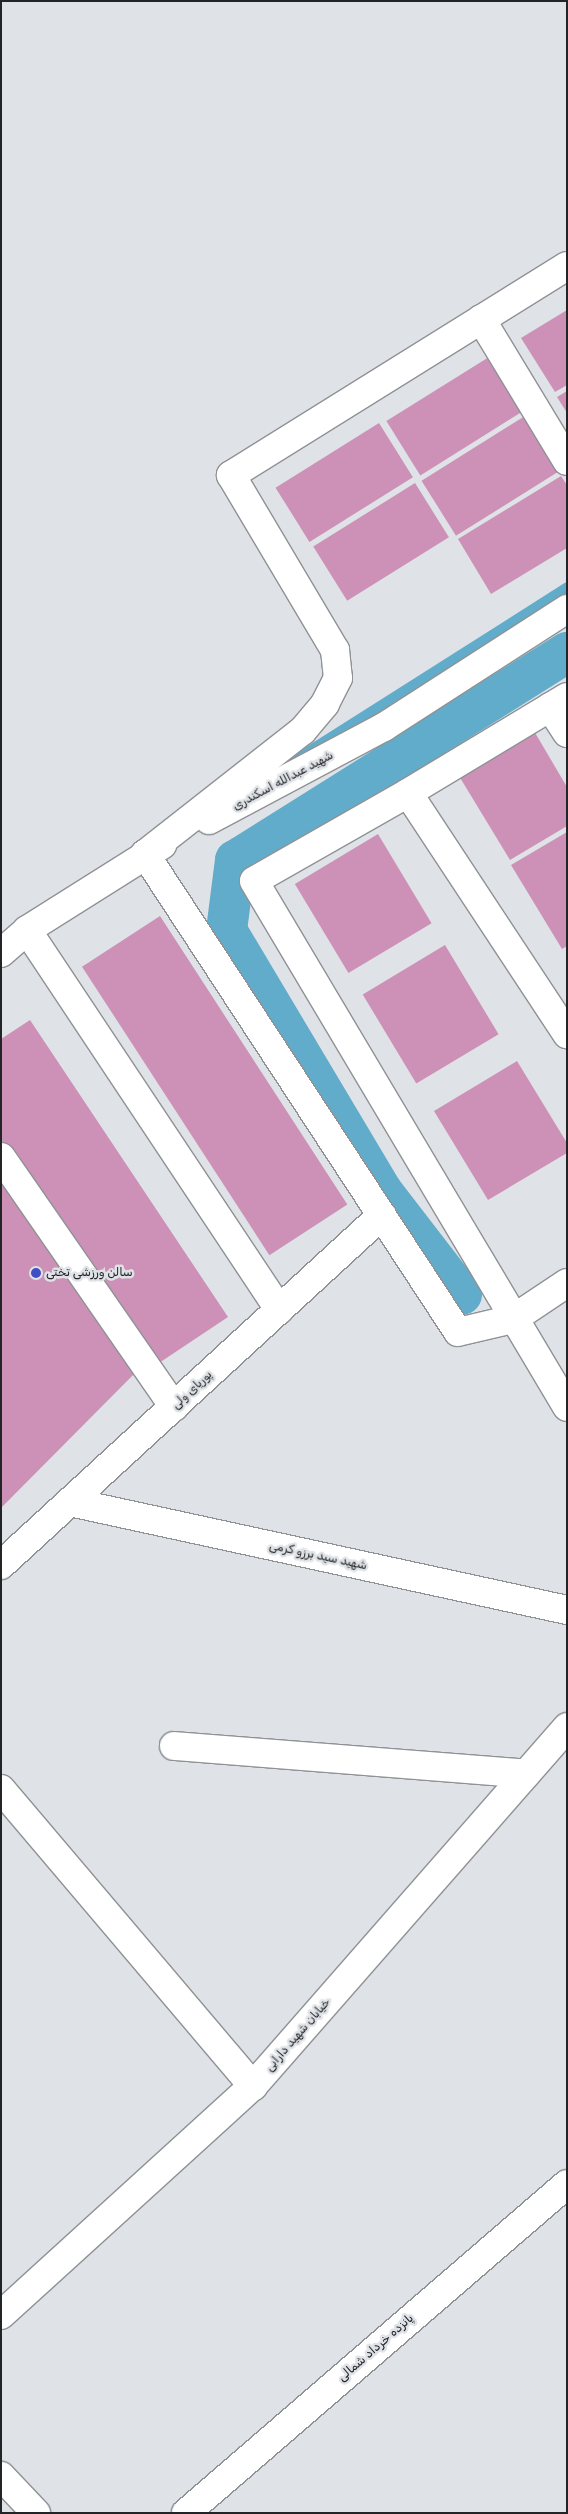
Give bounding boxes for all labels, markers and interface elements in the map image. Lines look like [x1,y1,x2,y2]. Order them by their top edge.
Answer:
street label: شهید عبدالله اسکندری [230,748,336,814]
place label: سالن ورزشی تختی [46,1266,133,1280]
marker: سالن ورزشی تختی [30,1267,42,1279]
street label: پوریای ولی [169,1368,215,1412]
street label: شهید سید برزو کرمی [268,1539,368,1573]
street label: خیابان شهید دارابی [262,1995,334,2075]
street label: پانزده خرداد شمالی [335,2311,417,2385]

